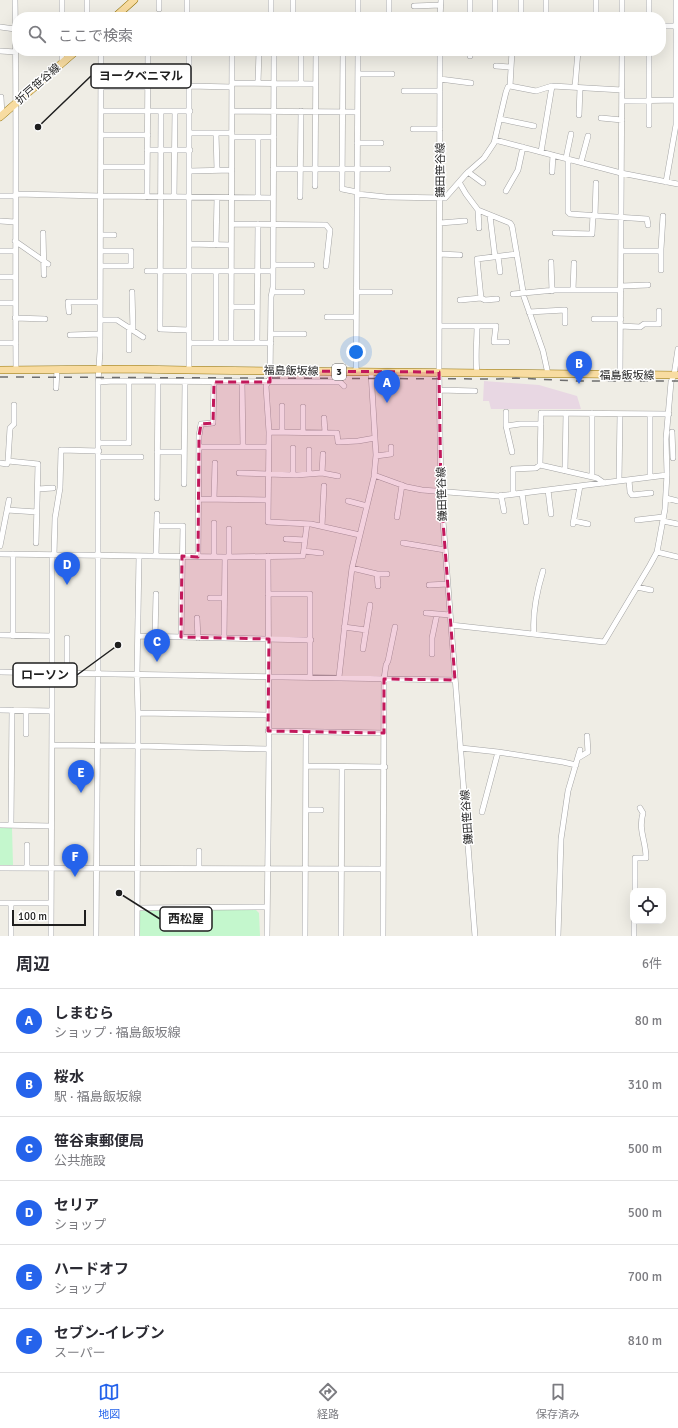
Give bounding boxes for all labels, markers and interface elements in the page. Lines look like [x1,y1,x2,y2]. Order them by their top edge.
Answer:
search box [12,12,666,56]
icon: search [26,23,48,45]
text: ここで検索 [58,27,133,45]
street label: 折戸笹谷線 [13,61,63,107]
callout: ヨークベニマル [91,64,191,88]
text: ヨークベニマル [99,69,183,84]
street label: 鎌田笹谷線 [434,143,447,198]
your location [346,342,366,362]
pin: B [566,351,592,384]
street label: 福島飯坂線 [263,364,319,378]
road number: 3 [332,364,346,380]
street label: 福島飯坂線 [600,369,655,382]
pin: A [374,370,400,403]
street label: 鎌田笹谷線 [435,466,449,522]
pin: D [54,552,80,585]
pin: C [144,629,170,662]
callout: ローソン [13,663,77,687]
text: ローソン [21,668,69,683]
pin: E [68,760,94,793]
street label: 鎌田笹谷線 [459,789,475,845]
pin: F [62,844,88,877]
map controls [630,888,666,924]
button: locate [630,888,666,924]
callout: 西松屋 [160,907,212,931]
scale bar [12,908,86,927]
text: 100 m [18,910,47,923]
text: 西松屋 [168,912,204,927]
text: 周辺 [16,954,50,975]
text: 6件 [642,956,662,972]
text: しまむら [54,1004,114,1022]
text: A [25,1013,33,1029]
text: 80 m [635,1013,662,1029]
text: ショップ · 福島飯坂線 [54,1025,181,1041]
text: 桜水 [54,1068,84,1086]
text: B [25,1077,33,1093]
text: 310 m [628,1077,662,1093]
text: 駅 · 福島飯坂線 [54,1089,142,1105]
text: 笹谷東郵便局 [54,1132,144,1150]
text: C [25,1141,33,1157]
text: 500 m [628,1141,662,1157]
text: 公共施設 [54,1153,106,1169]
text: セリア [54,1196,99,1214]
text: D [25,1205,33,1221]
text: 500 m [628,1205,662,1221]
text: ショップ [54,1217,106,1233]
text: ハードオフ [54,1260,129,1278]
text: E [25,1269,33,1285]
text: 700 m [628,1269,662,1285]
text: ショップ [54,1281,106,1297]
text: セブン-イレブン [54,1324,165,1342]
text: F [26,1333,32,1349]
text: 810 m [628,1333,662,1349]
text: スーパー [54,1345,106,1361]
tab: 地図 [98,1381,120,1421]
tab: 経路 [317,1381,339,1421]
tab: 保存済み [536,1381,580,1421]

